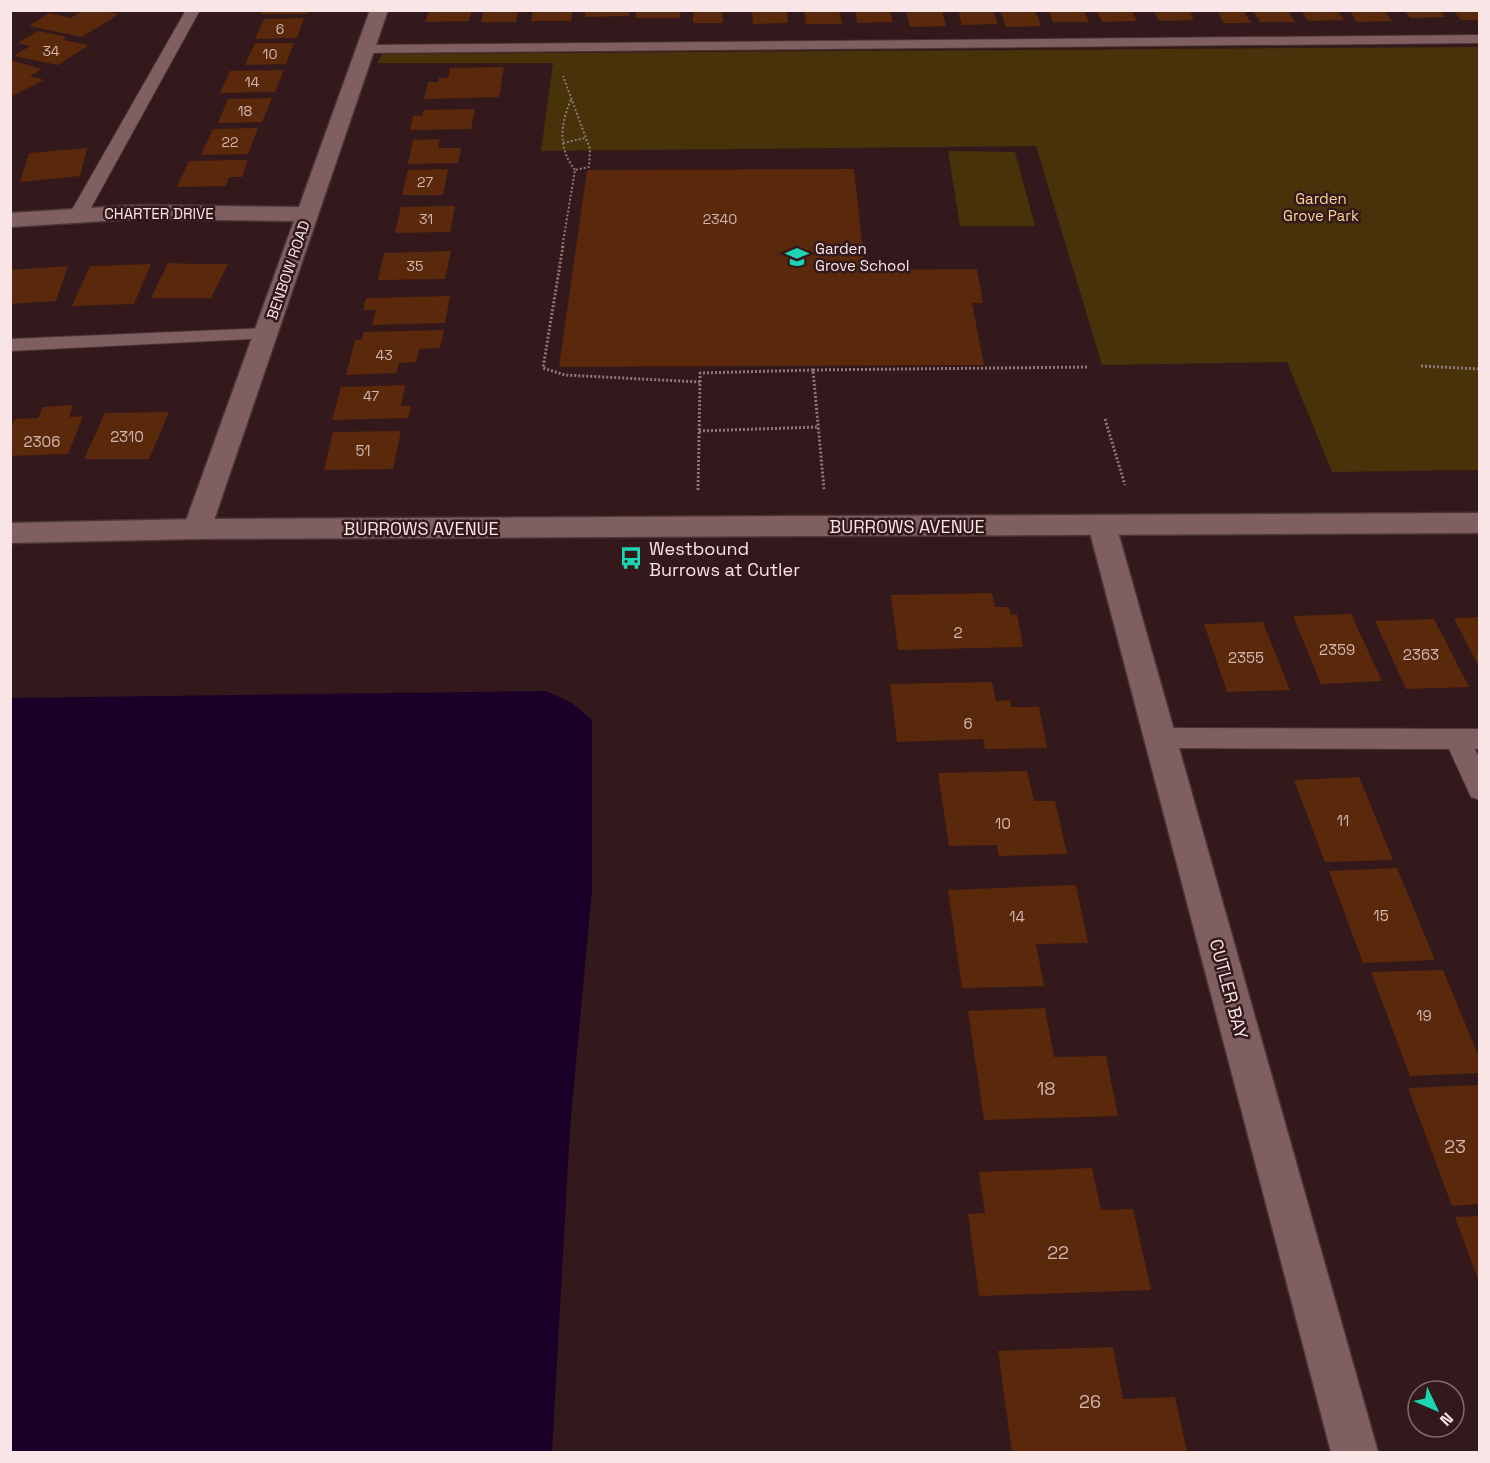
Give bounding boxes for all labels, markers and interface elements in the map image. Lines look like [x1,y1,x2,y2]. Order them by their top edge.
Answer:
house number: 6 [276,20,284,38]
house number: 34 [42,42,60,60]
house number: 10 [263,45,277,63]
house number: 14 [245,73,260,91]
house number: 18 [238,102,253,120]
house number: 22 [222,133,238,151]
house number: 27 [417,173,433,191]
park label: Garden Grove Park [1283,189,1359,225]
street label: CHARTER DRIVE [104,204,214,223]
house number: 31 [419,210,433,228]
house number: 2340 [703,210,737,228]
street label: BENBOW ROAD [262,218,314,322]
place label: Garden Grove School [815,239,909,275]
school or university icon: Garden Grove School [784,244,810,270]
house number: 35 [407,257,423,275]
house number: 43 [375,346,393,364]
house number: 47 [363,387,379,405]
house number: 2310 [110,427,144,446]
house number: 2306 [24,432,60,451]
house number: 51 [355,441,371,460]
street label: BURROWS AVENUE [829,515,985,538]
street label: BURROWS AVENUE [343,517,499,540]
place label: Westbound Burrows at Cutler [649,537,800,581]
bus stop icon: Westbound Burrows at Cutler [618,545,644,571]
house number: 2 [953,623,963,642]
house number: 2359 [1319,640,1355,659]
house number: 2363 [1403,645,1439,664]
house number: 2355 [1228,648,1264,667]
house number: 6 [963,714,973,733]
house number: 11 [1337,811,1349,830]
house number: 10 [995,814,1011,833]
house number: 15 [1373,906,1389,925]
house number: 14 [1009,907,1025,926]
street label: CUTLER BAY [1205,936,1253,1042]
house number: 19 [1416,1006,1432,1025]
house number: 18 [1037,1077,1055,1100]
house number: 23 [1444,1135,1466,1158]
house number: 22 [1047,1241,1069,1264]
north arrow [1406,1379,1466,1439]
house number: 26 [1079,1390,1101,1413]
text: N [1435,1408,1458,1430]

